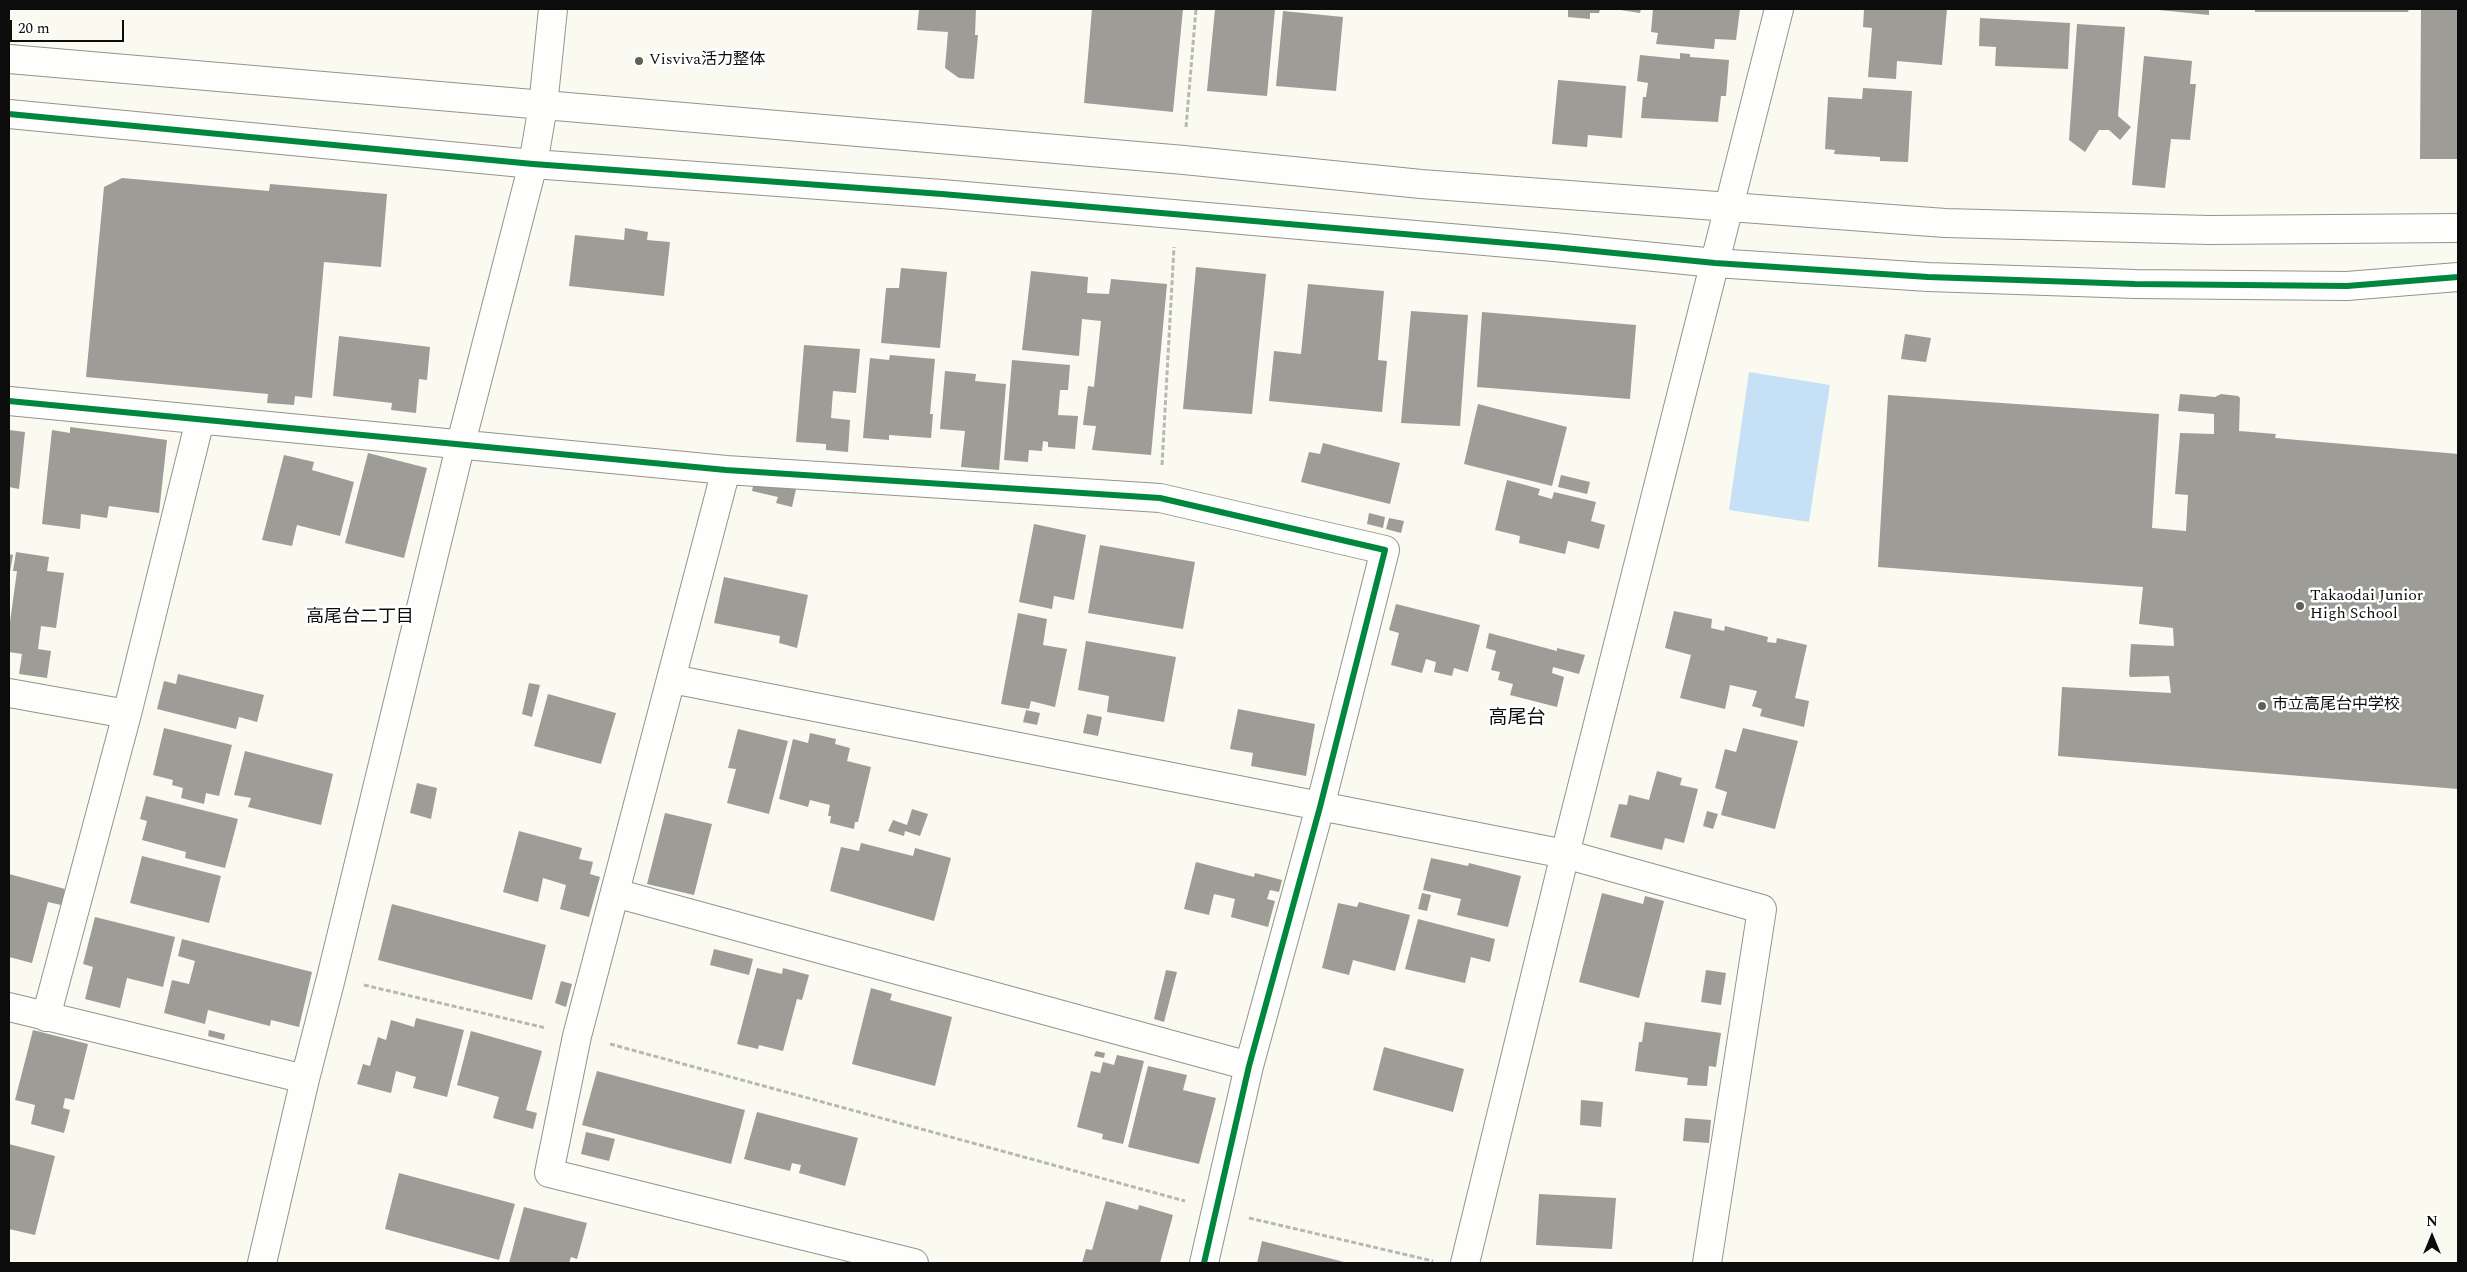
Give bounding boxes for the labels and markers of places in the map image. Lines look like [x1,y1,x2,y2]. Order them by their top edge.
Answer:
place label: Visviva活力整体 [649,51,765,71]
marker: Visviva活力整体 [633,55,645,67]
place label: Takaodai Junior High School [2310,587,2423,625]
marker: Takaodai Junior High School [2294,600,2306,612]
place label: 市立高尾台中学校 [2272,696,2400,716]
marker: 市立高尾台中学校 [2256,700,2268,712]

